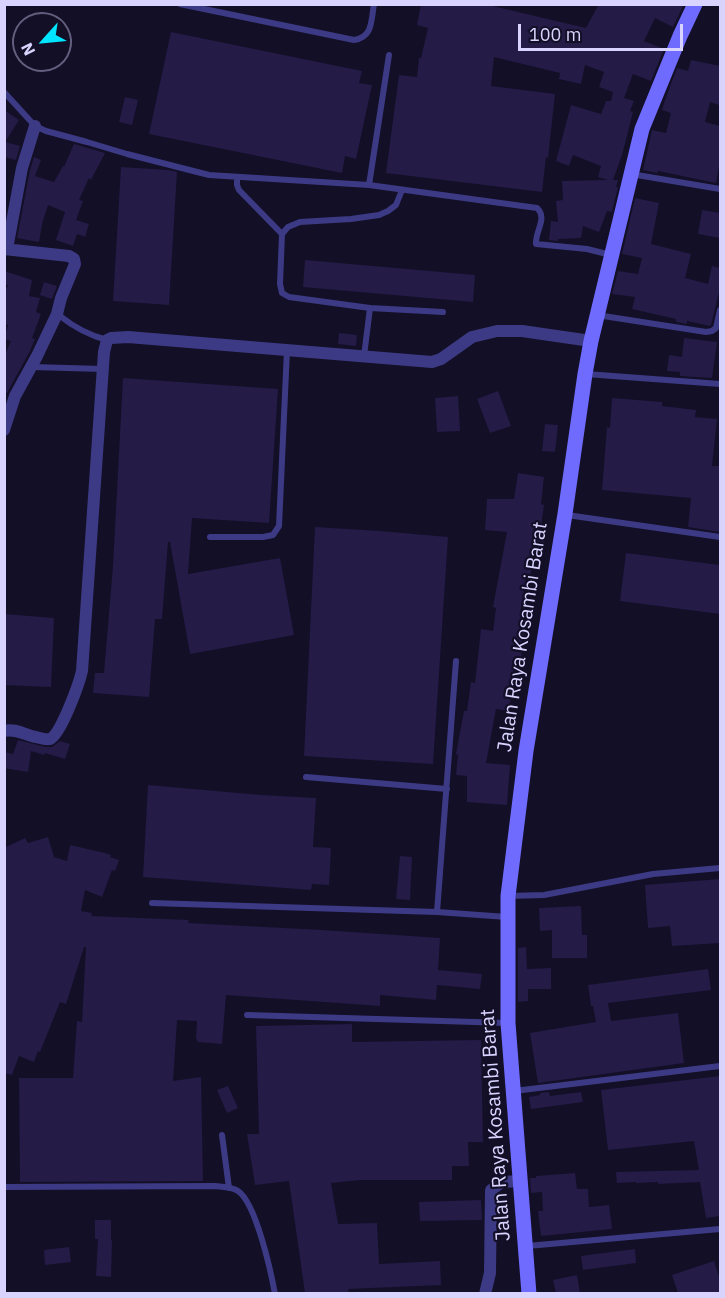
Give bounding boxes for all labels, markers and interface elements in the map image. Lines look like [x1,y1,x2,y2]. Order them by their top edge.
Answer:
north arrow [12,12,72,72]
scale bar [521,12,686,50]
text: 100 m [529,23,581,46]
text: N [16,40,39,59]
street label: Jalan Raya Kosambi Barat [493,520,553,754]
street label: Jalan Raya Kosambi Barat [476,1008,516,1242]

